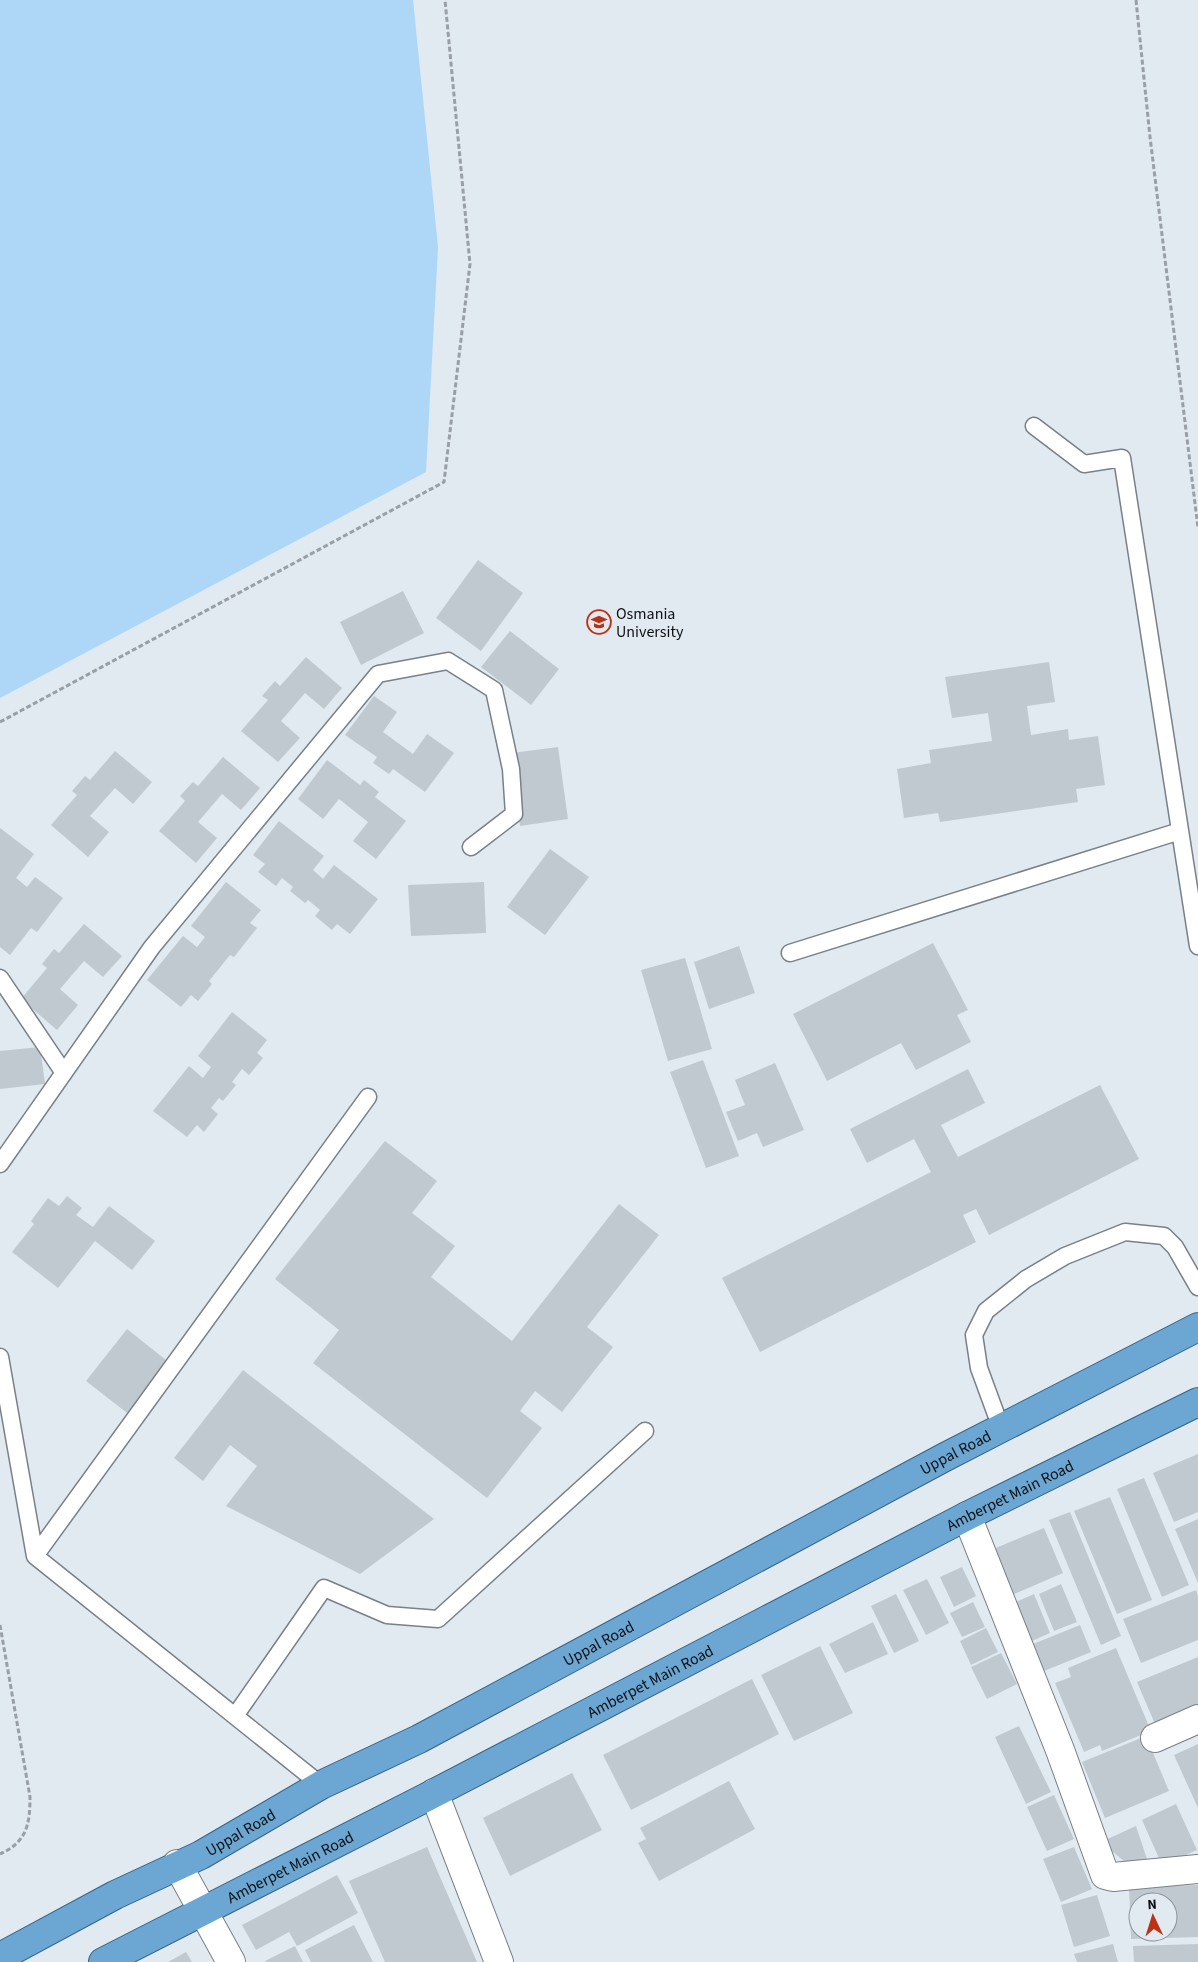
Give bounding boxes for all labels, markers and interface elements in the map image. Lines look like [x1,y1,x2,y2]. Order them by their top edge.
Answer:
place label: Osmania University [616,603,684,643]
school or university icon: Osmania University [586,609,612,635]
street label: Uppal Road [916,1425,995,1480]
street label: Amberpet Main Road [943,1455,1078,1537]
street label: Uppal Road [559,1616,638,1672]
street label: Amberpet Main Road [583,1640,717,1724]
street label: Uppal Road [202,1804,280,1862]
street label: Amberpet Main Road [223,1826,358,1909]
north arrow [1128,1892,1178,1942]
text: N [1147,1895,1158,1915]

